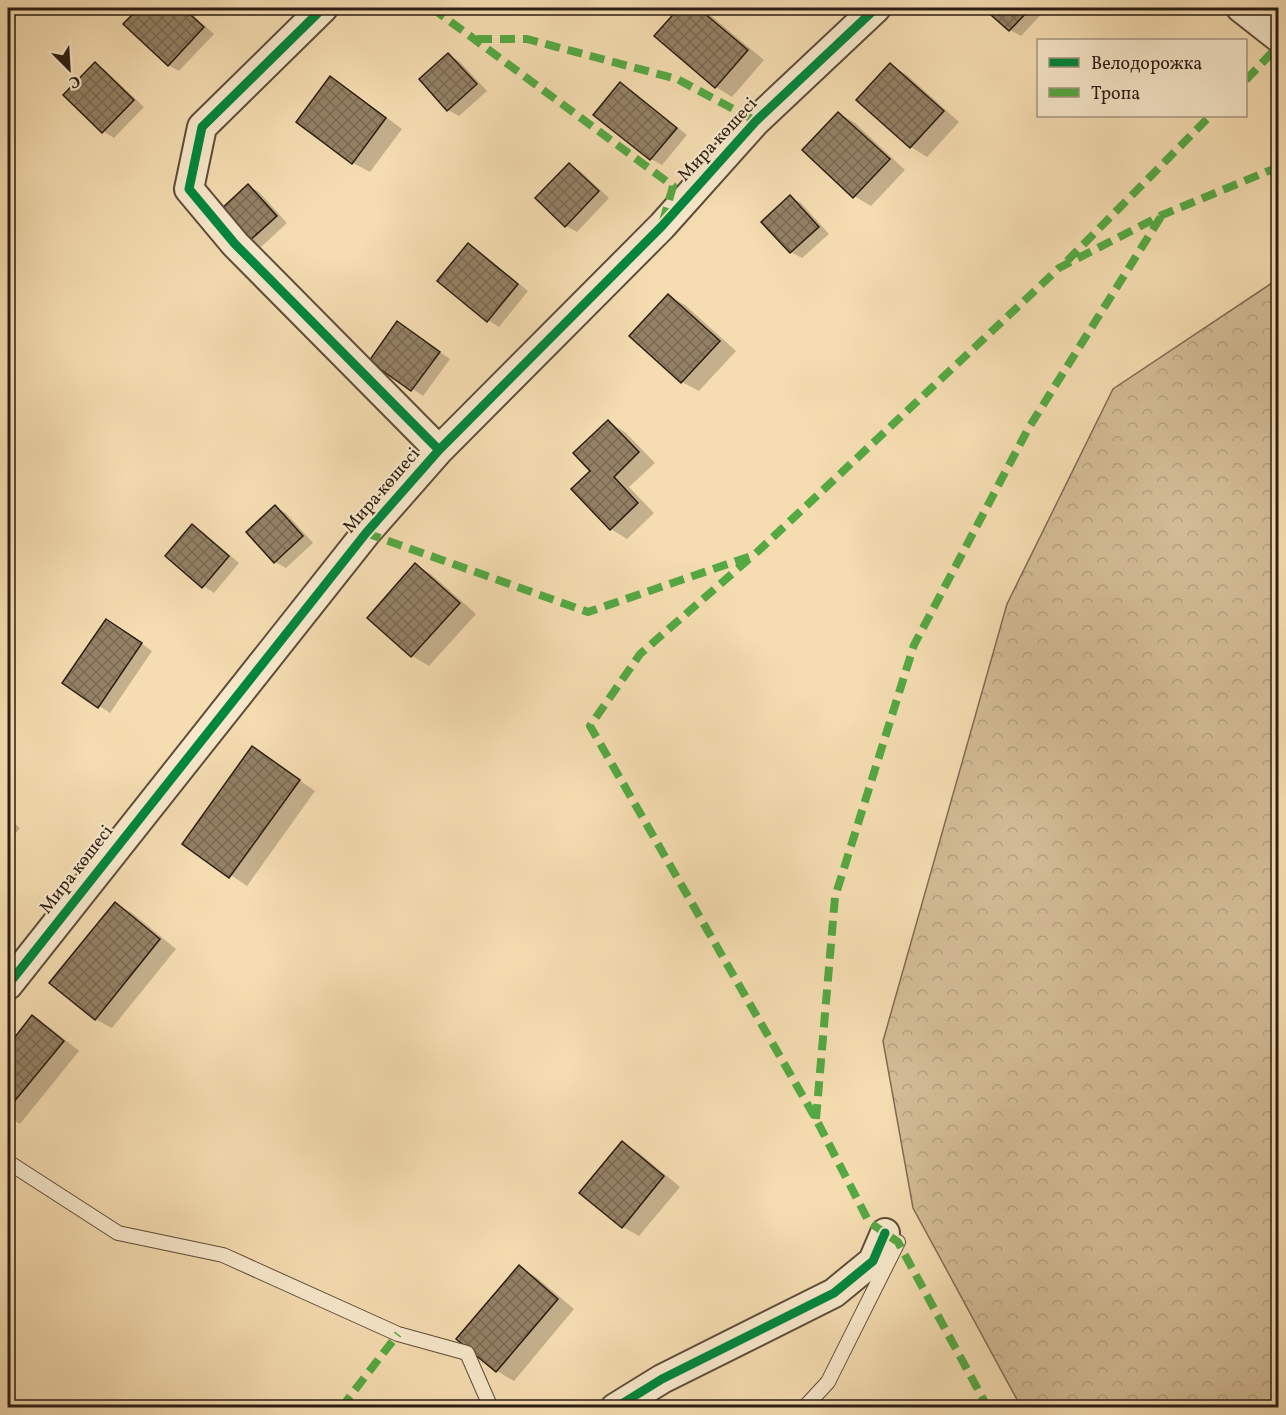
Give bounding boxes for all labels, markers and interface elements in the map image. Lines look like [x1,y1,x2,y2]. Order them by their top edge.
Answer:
north arrow [39,39,99,99]
legend [1037,39,1247,117]
text: Велодорожка [1091,52,1202,77]
text: С [65,69,83,93]
text: Тропа [1091,82,1140,107]
street label: Мира көшесі [673,93,763,187]
street label: Мира көшесі [338,443,426,539]
street label: Мира көшесі [34,820,120,920]

